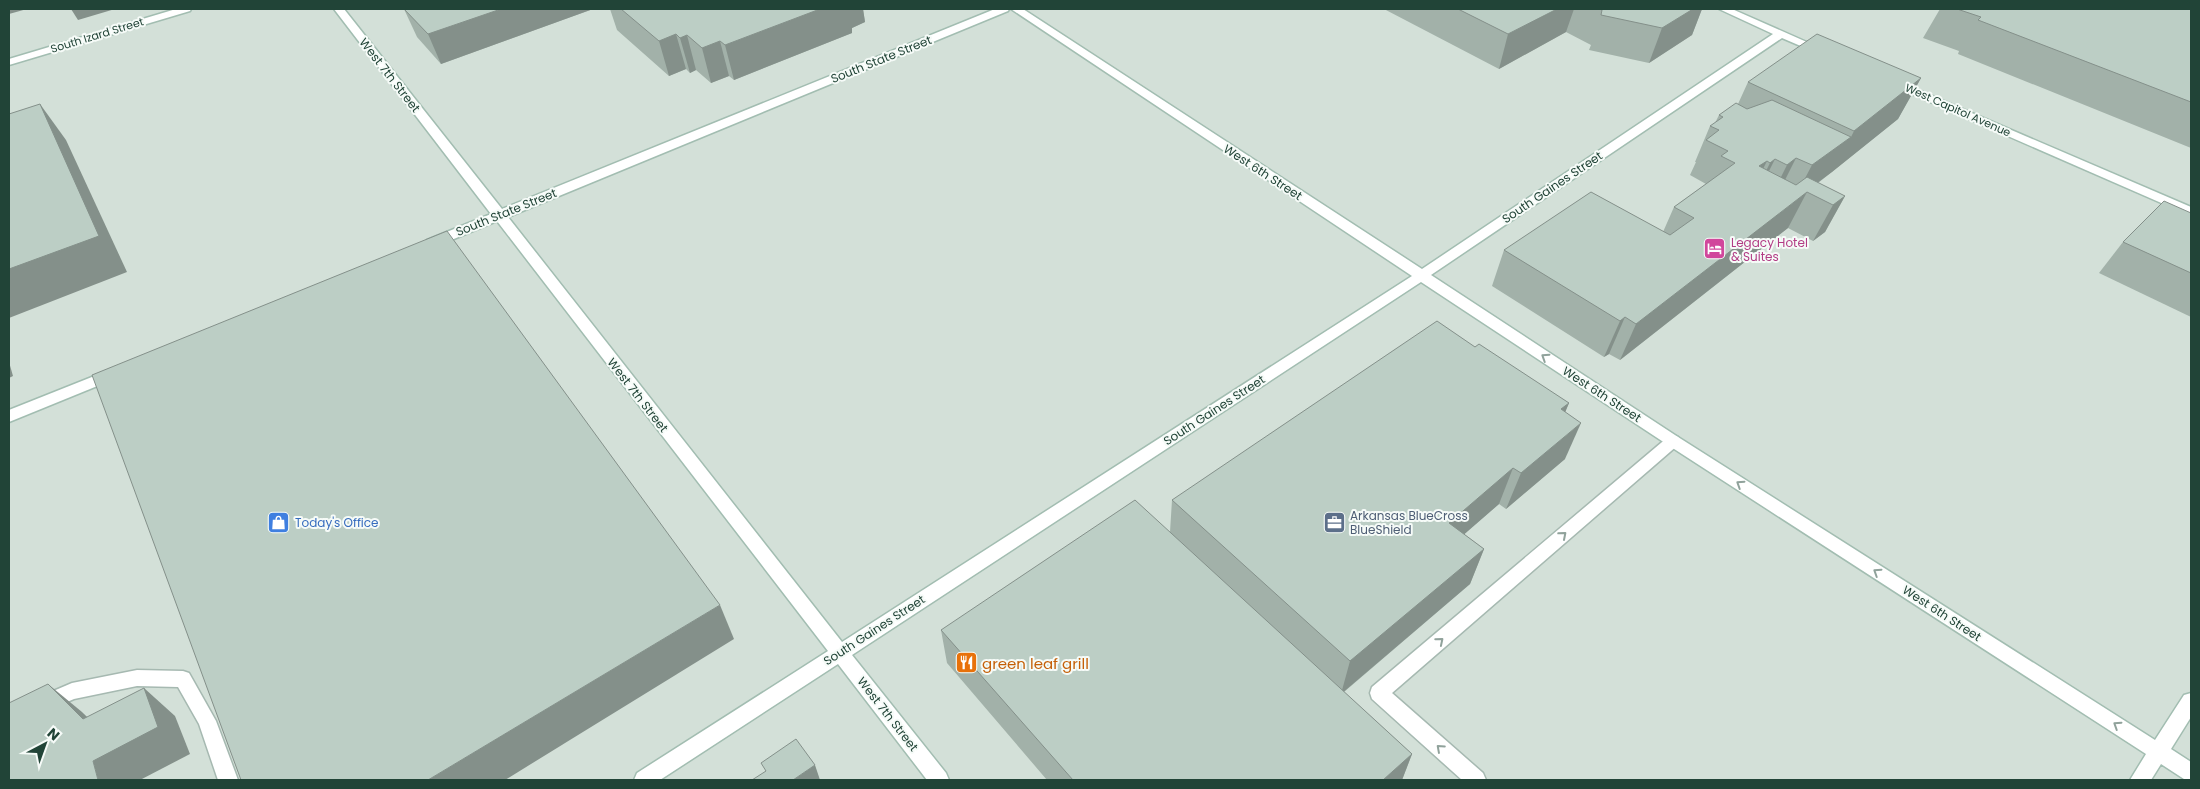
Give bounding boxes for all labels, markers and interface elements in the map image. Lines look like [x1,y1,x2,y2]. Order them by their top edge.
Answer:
street label: South Izard Street [49,13,145,57]
street label: South State Street [828,31,934,87]
street label: West 7th Street [356,34,424,116]
street label: West Capitol Avenue [1903,79,2014,141]
street label: West 6th Street [1220,140,1306,204]
street label: South Gaines Street [1498,147,1606,227]
street label: South State Street [453,184,559,240]
place label: Legacy Hotel & Suites [1731,234,1808,265]
hotel icon: Legacy Hotel & Suites [1703,237,1727,261]
street label: West 7th Street [604,354,672,436]
one-way arrow [1541,354,1551,363]
street label: West 6th Street [1559,362,1645,426]
street label: South Gaines Street [1160,371,1268,449]
one-way arrow [1736,481,1746,490]
place label: Arkansas BlueCross BlueShield [1350,507,1468,538]
shop icon: Today's Office [267,510,291,534]
office icon: Arkansas BlueCross BlueShield [1322,510,1346,534]
place label: Today's Office [295,514,379,531]
one-way arrow [1557,533,1566,541]
one-way arrow [1873,568,1882,578]
street label: West 6th Street [1899,581,1985,645]
street label: South Gaines Street [820,591,928,669]
one-way arrow [1434,637,1443,646]
restaurant icon: green leaf grill [954,651,978,675]
place label: green leaf grill [982,653,1089,674]
street label: West 7th Street [854,673,922,755]
north arrow [20,719,70,769]
one-way arrow [2113,722,2123,731]
text: N [43,723,64,745]
one-way arrow [1436,745,1445,754]

